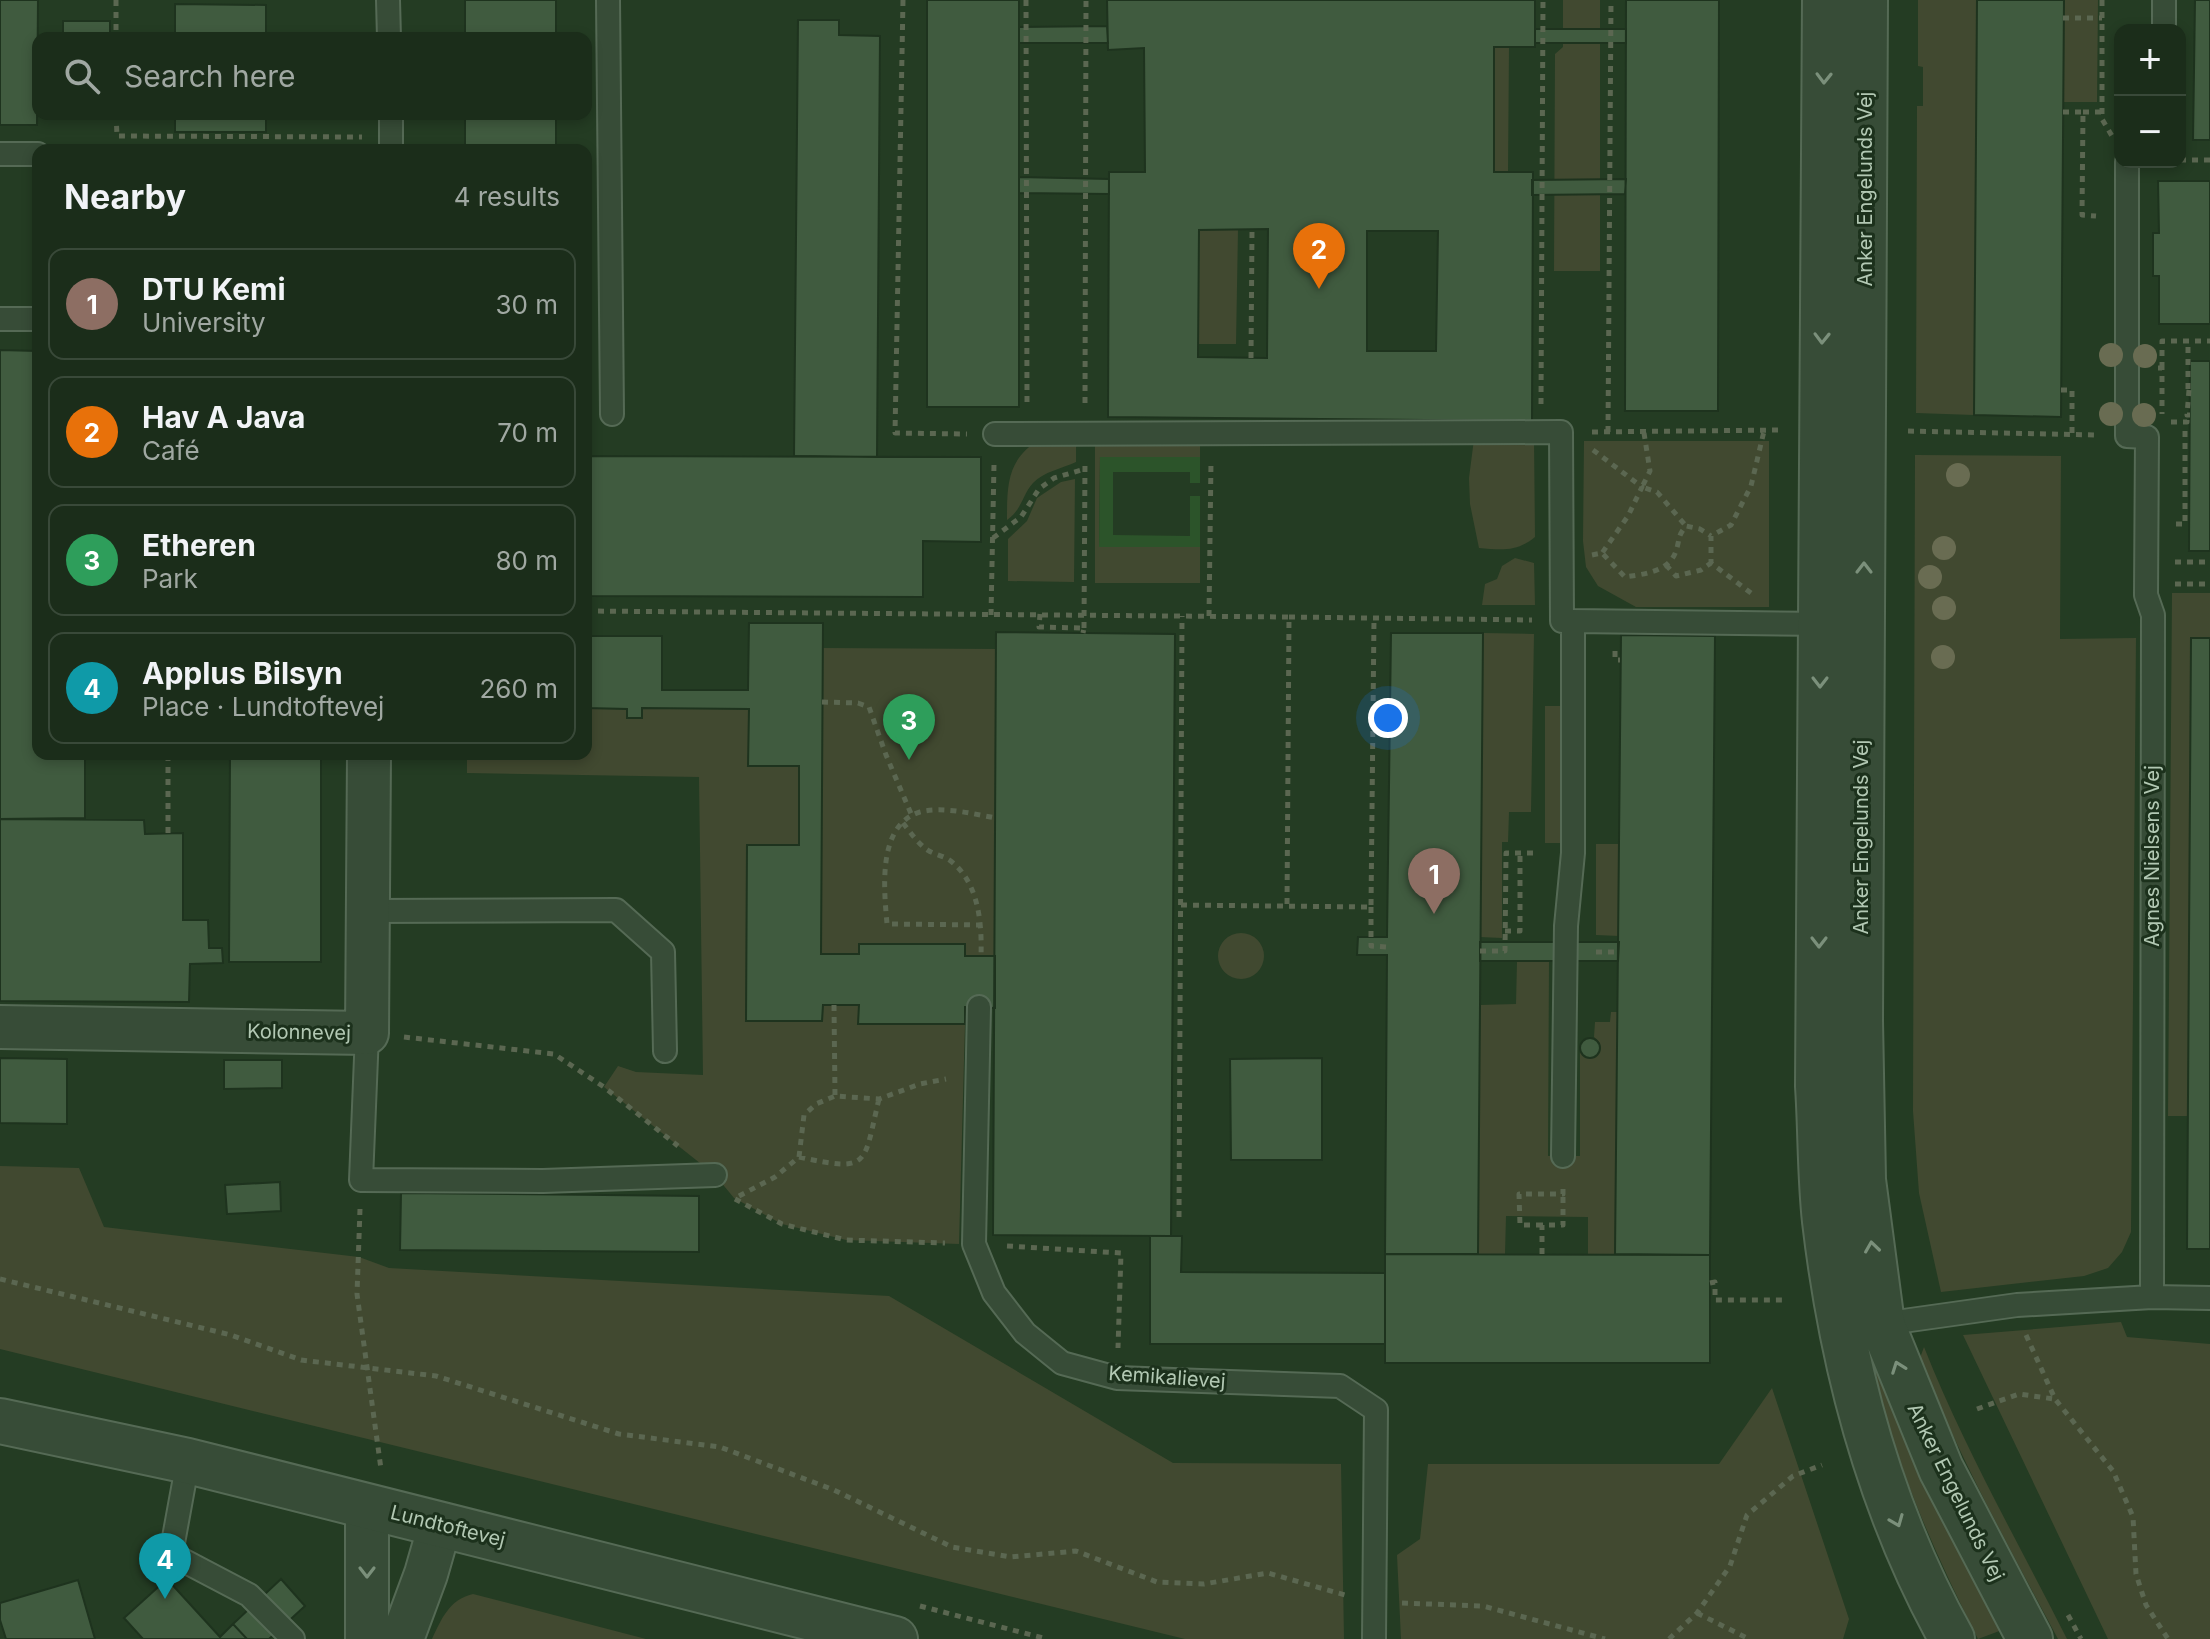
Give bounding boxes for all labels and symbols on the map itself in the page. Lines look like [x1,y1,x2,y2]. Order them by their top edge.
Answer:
one-way arrow [1815,72,1833,85]
street label: Anker Engelunds Vej [1853,92,1877,286]
pin: 2 [1293,223,1345,289]
one-way arrow [1813,332,1831,345]
one-way arrow [1855,561,1872,574]
one-way arrow [1811,676,1829,689]
pin: 3 [883,694,935,760]
your location [1368,698,1408,738]
street label: Anker Engelunds Vej [1849,740,1873,934]
street label: Agnes Nielsens Vej [2140,765,2164,947]
pin: 1 [1408,848,1460,914]
one-way arrow [1810,936,1828,949]
street label: Kolonnevej [247,1019,351,1045]
one-way arrow [1864,1240,1881,1254]
street label: Kemikalievej [1108,1361,1226,1393]
one-way arrow [1891,1361,1908,1375]
street label: Anker Engelunds Vej [1902,1399,2010,1585]
street label: Lundtoftevej [388,1500,508,1552]
one-way arrow [1887,1513,1903,1527]
pin: 4 [139,1533,191,1599]
one-way arrow [358,1566,376,1579]

